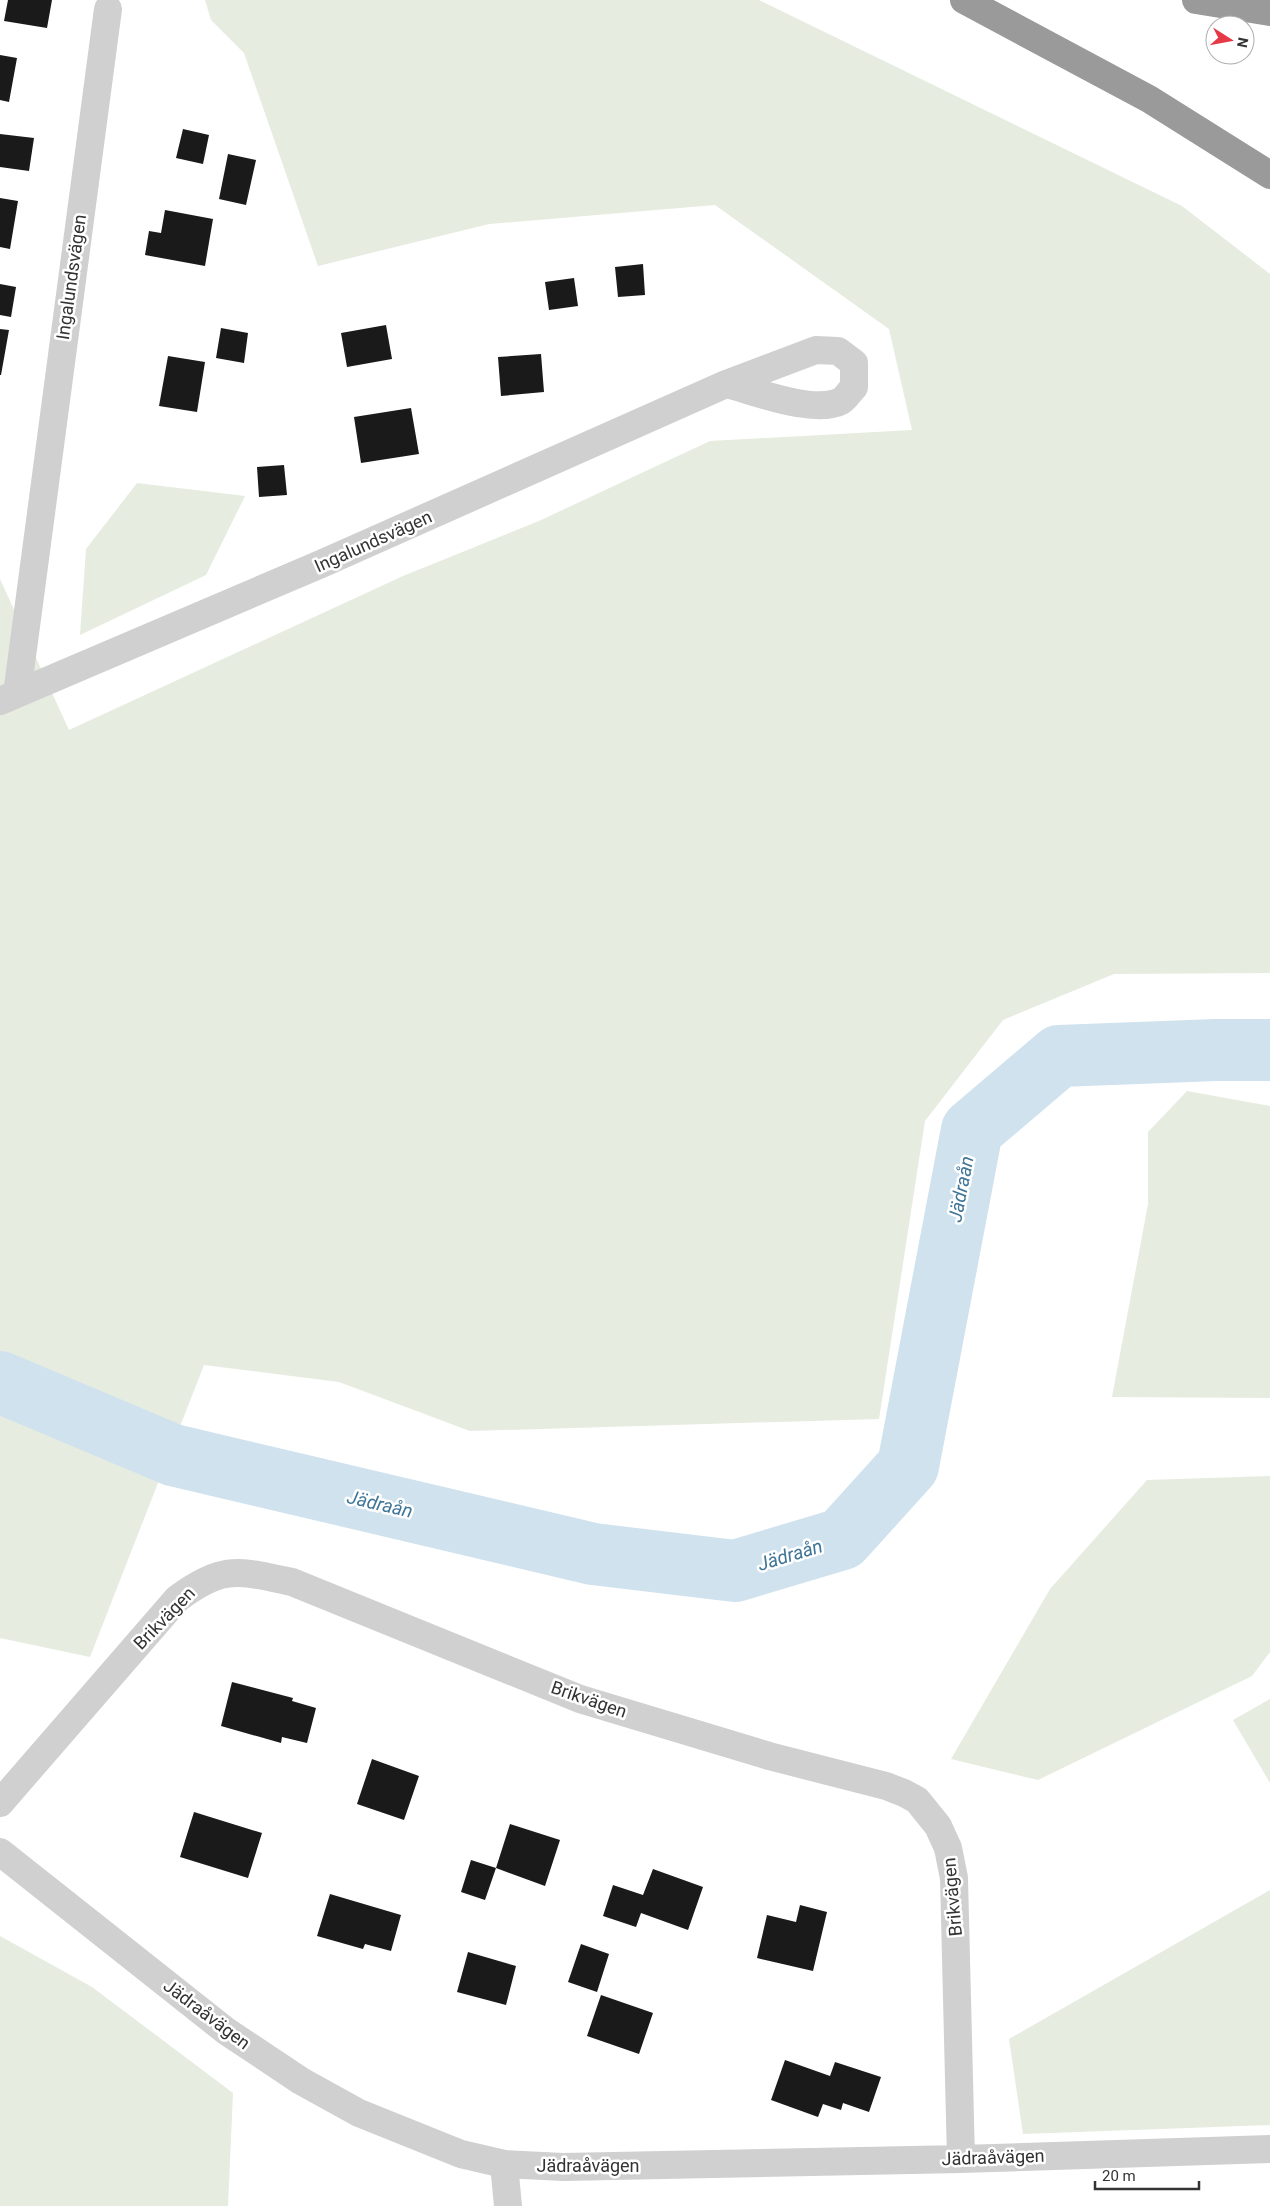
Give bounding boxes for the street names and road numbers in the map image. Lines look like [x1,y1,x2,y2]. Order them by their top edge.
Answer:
street label: Ingalundsvägen [52,213,90,341]
street label: Ingalundsvägen [311,506,435,576]
street label: Brikvägen [129,1582,199,1654]
street label: Brikvägen [548,1676,630,1722]
street label: Brikvägen [938,1857,966,1937]
street label: Jädraåvägen [160,1975,254,2053]
street label: Jädraåvägen [941,2145,1045,2169]
street label: Jädraåvägen [536,2155,640,2176]

